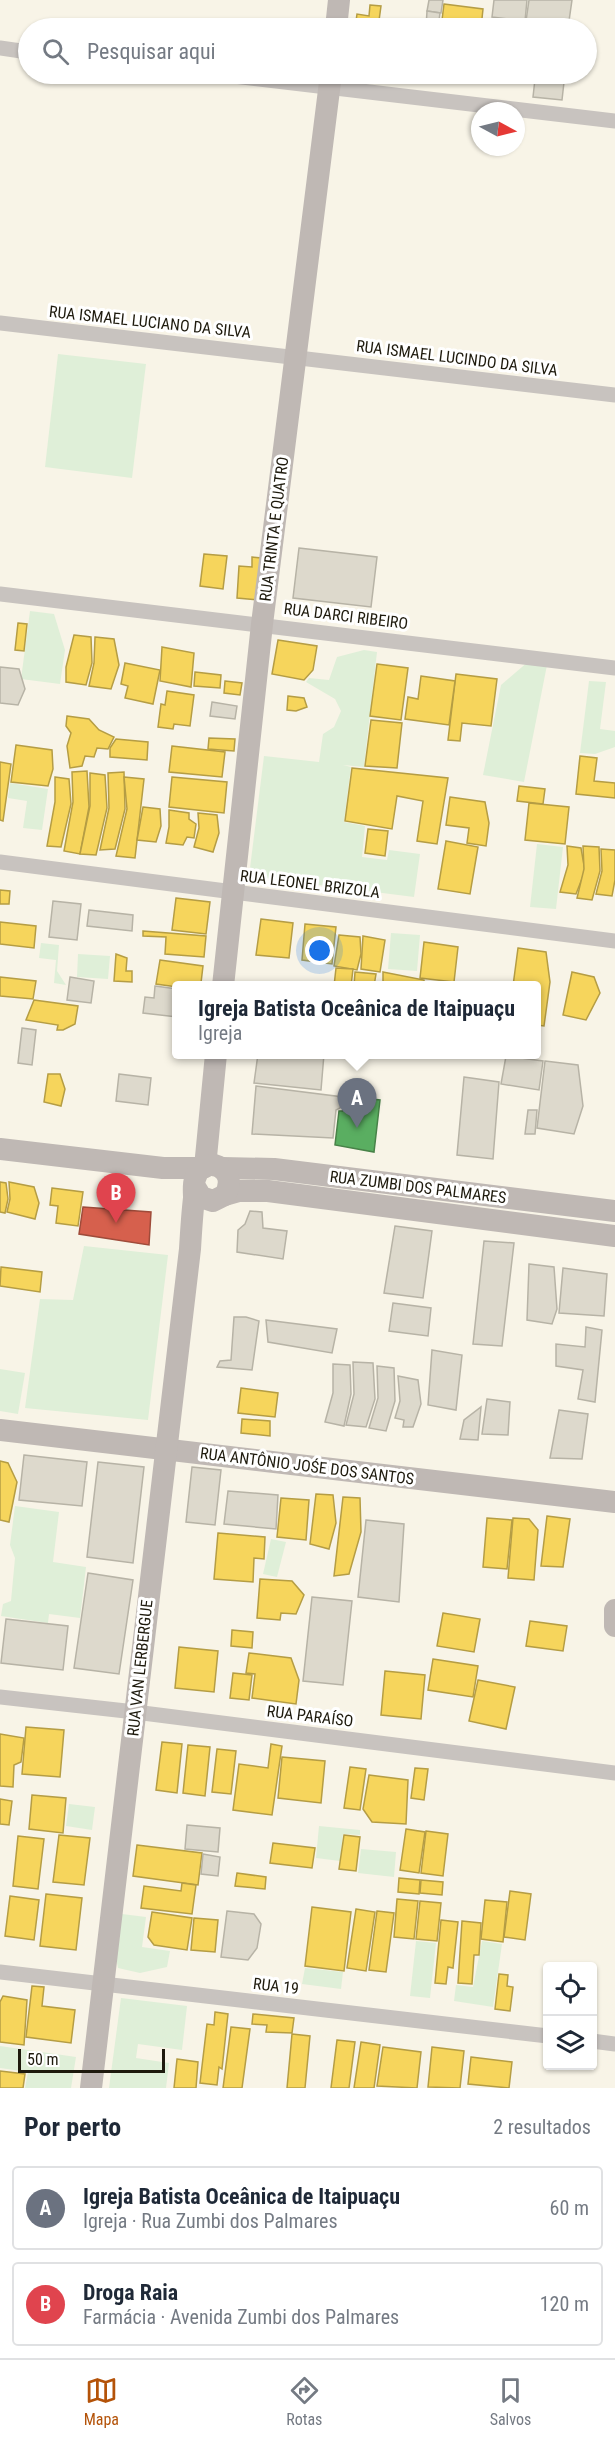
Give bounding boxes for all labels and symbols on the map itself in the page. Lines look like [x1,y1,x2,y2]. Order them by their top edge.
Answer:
north arrow [471,102,525,156]
street label: RUA ISMAEL LUCIANO DA SILVA [48,302,252,342]
street label: RUA ISMAEL LUCINDO DA SILVA [355,336,559,380]
street label: RUA TRINTA E QUATRO [256,456,292,602]
street label: RUA DARCI RIBEIRO [283,599,409,633]
street label: RUA LEONEL BRIZOLA [239,866,381,902]
your location [305,936,334,965]
pin: A [338,1078,376,1128]
street label: RUA ZUMBI DOS PALMARES [329,1167,507,1207]
pin: B [96,1174,136,1223]
street label: RUA ANTÔNIO JOŚE DOS SANTOS [199,1442,415,1489]
street label: RUA VAN LERBERGUE [123,1599,157,1737]
street label: RUA PARAÍSO [266,1701,354,1731]
street label: RUA 19 [252,1974,300,1998]
scale bar [18,2046,165,2074]

